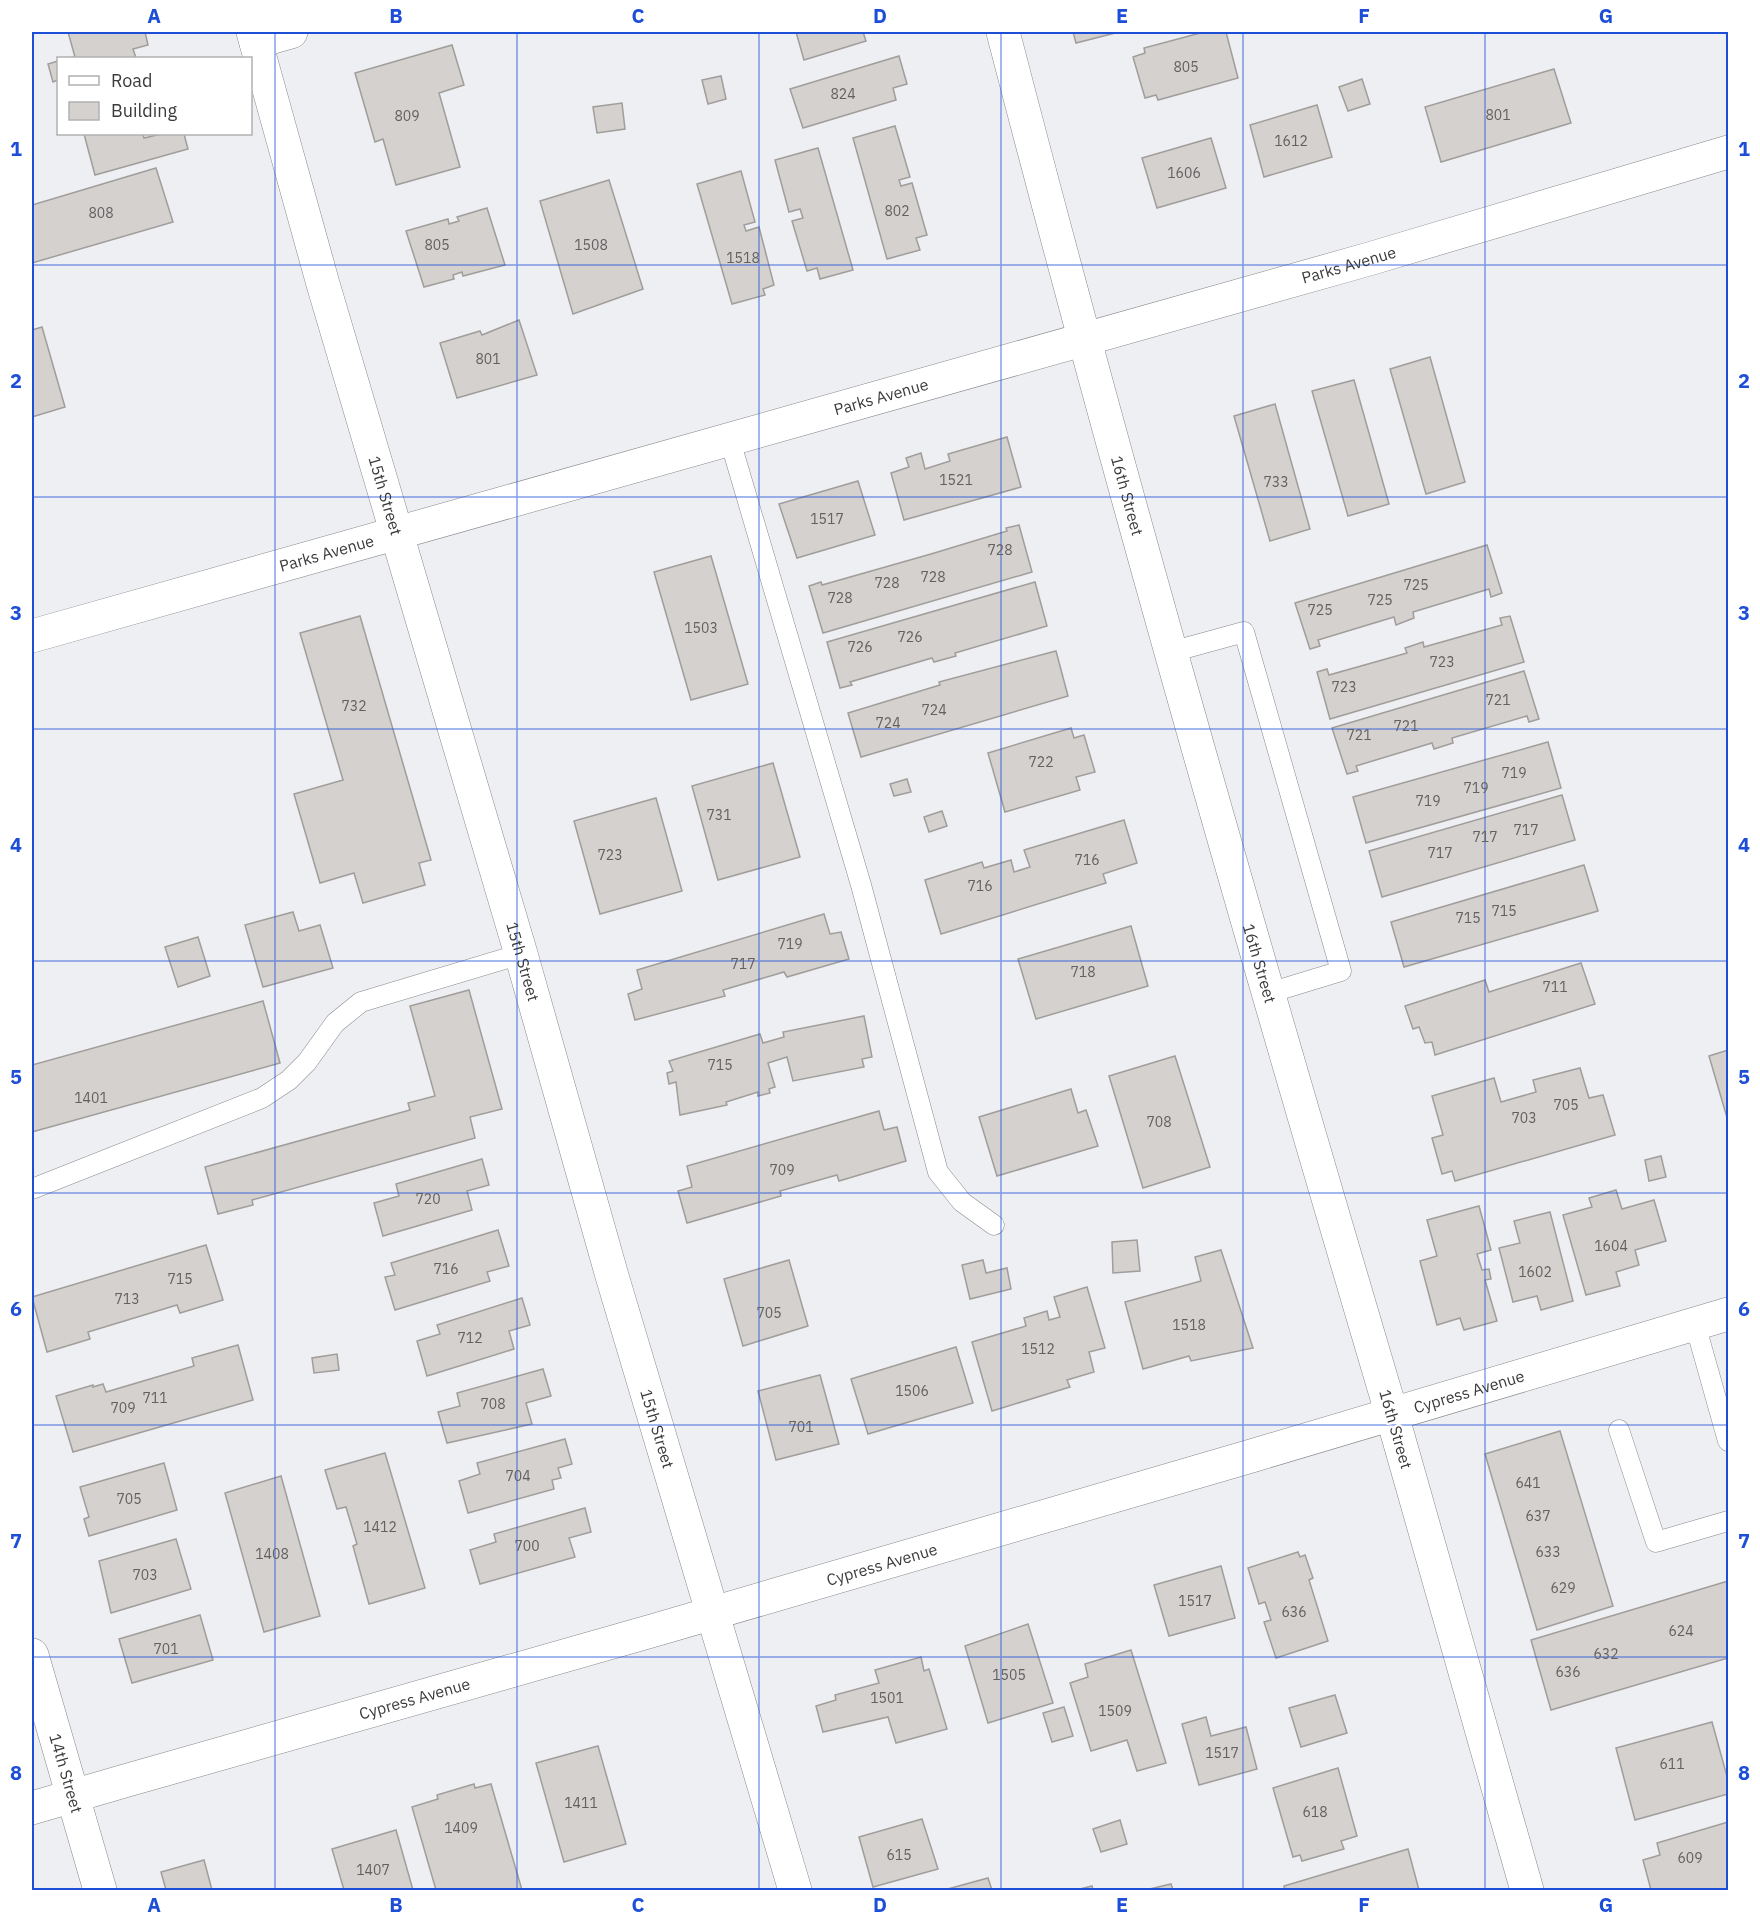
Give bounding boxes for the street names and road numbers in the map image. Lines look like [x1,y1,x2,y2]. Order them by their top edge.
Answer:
street label: Parks Avenue [1299,242,1398,288]
street label: Parks Avenue [831,374,931,419]
street label: 15th Street [364,453,407,537]
street label: 16th Street [1107,454,1148,538]
street label: Parks Avenue [277,530,376,576]
street label: 15th Street [502,920,544,1004]
street label: 16th Street [1239,921,1281,1005]
street label: Cypress Avenue [1411,1365,1527,1417]
street label: 15th Street [636,1387,679,1471]
street label: 16th Street [1375,1387,1417,1471]
street label: Cypress Avenue [824,1539,940,1590]
street label: Cypress Avenue [357,1673,473,1724]
street label: 14th Street [45,1731,87,1815]

